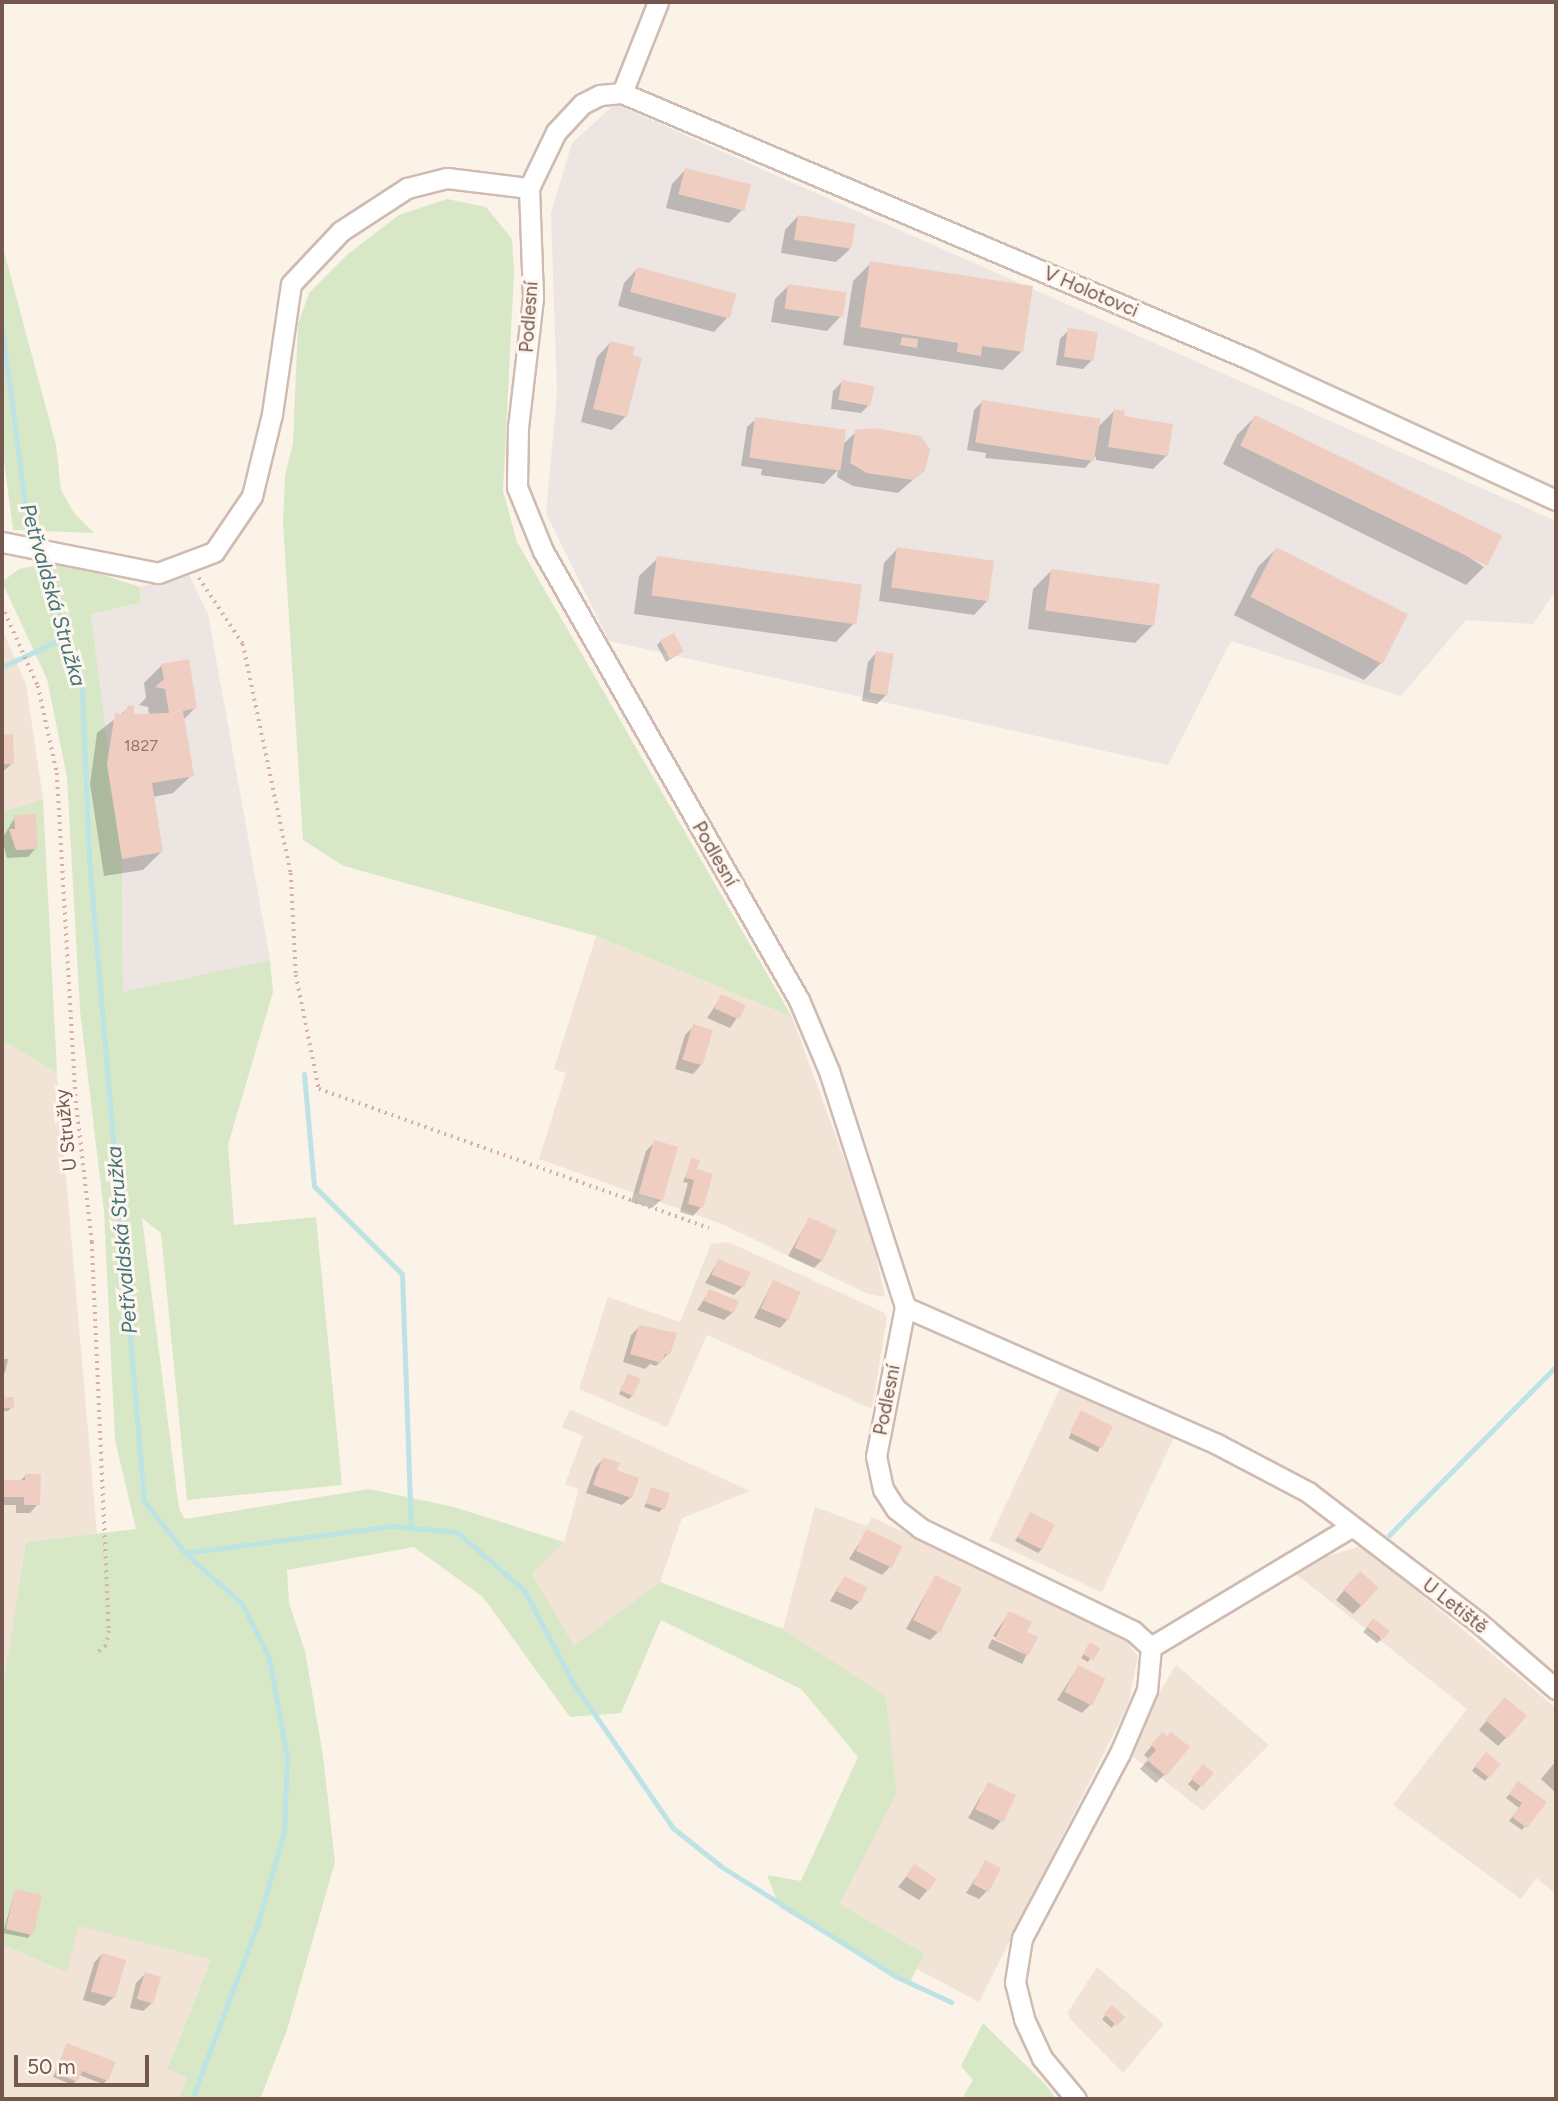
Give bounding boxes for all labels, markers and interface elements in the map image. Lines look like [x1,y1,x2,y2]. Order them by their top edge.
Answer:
street label: V Holotovci [1040,262,1142,322]
street label: Podlesní [515,281,543,353]
water label: Petřvaldská Stružka [15,501,91,689]
house number: 1827 [124,736,158,756]
street label: Podlesní [687,817,743,891]
street label: U Stružky [50,1088,82,1172]
water label: Petřvaldská Stružka [101,1145,143,1335]
street label: Podlesní [869,1363,905,1437]
street label: U Letiště [1418,1573,1492,1639]
scale bar [18,2042,152,2086]
text: 50 m [27,2054,76,2079]

